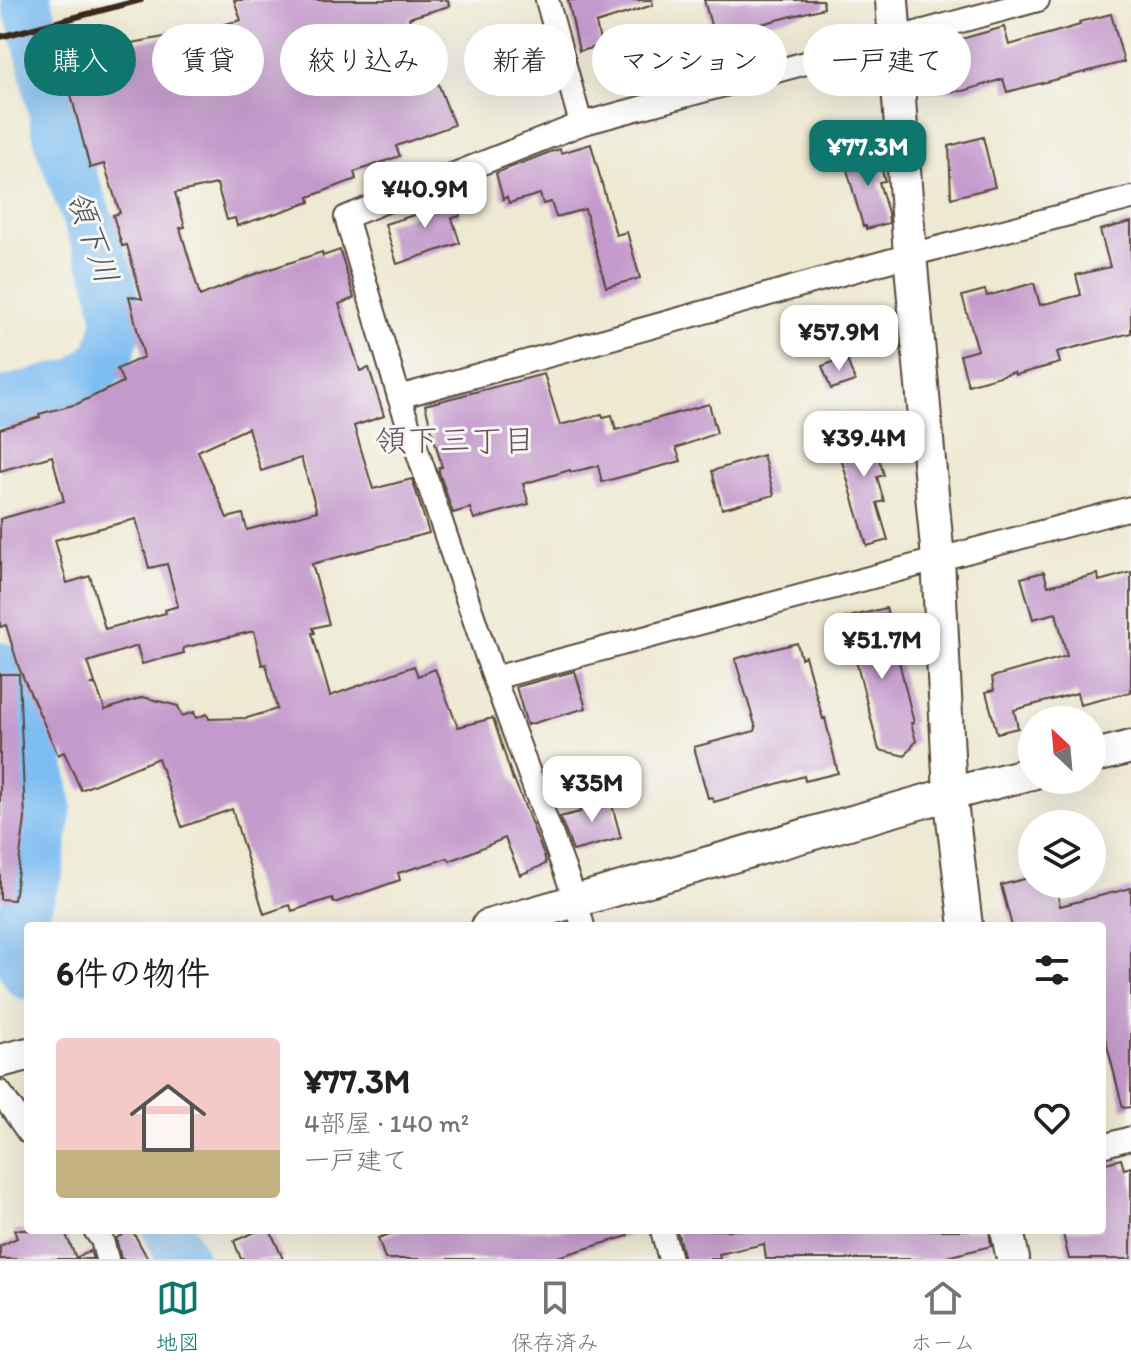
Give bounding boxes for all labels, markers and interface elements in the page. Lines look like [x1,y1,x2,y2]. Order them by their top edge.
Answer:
chip: 購入 [24,24,136,96]
chip: 賃貸 [152,24,264,96]
chip: 絞り込み [280,24,448,96]
chip: 新着 [464,24,576,96]
chip: マンション [592,24,787,96]
chip: 一戸建て [803,24,971,96]
pin: ¥77.3M [803,120,933,188]
text: ¥77.3M [827,130,909,162]
pin: ¥40.9M [360,162,490,230]
text: ¥40.9M [382,172,468,204]
water label: 領下川 [59,185,127,289]
pin: ¥57.9M [774,305,904,373]
text: ¥57.9M [798,315,880,347]
pin: ¥39.4M [799,411,929,479]
district label: 領下三丁目 [375,421,535,459]
text: ¥39.4M [822,421,906,453]
pin: ¥51.7M [817,613,947,681]
text: ¥51.7M [842,623,922,655]
north arrow [1018,706,1106,794]
map controls [1018,706,1106,898]
pin: ¥35M [545,756,639,824]
text: ¥35M [561,766,623,798]
button: layers [1018,810,1106,898]
icon: filters [1030,948,1074,992]
text: 6件の物件 [56,953,210,994]
text: ¥77.3M [304,1061,410,1102]
icon: home [120,1070,216,1166]
icon: heart [1030,1096,1074,1140]
text: 4部屋 · 140 m² [304,1107,469,1139]
text: 一戸建て [304,1144,408,1176]
tab: 地図 [156,1276,200,1356]
tab: 保存済み [511,1276,599,1356]
tab: ホーム [910,1276,975,1356]

